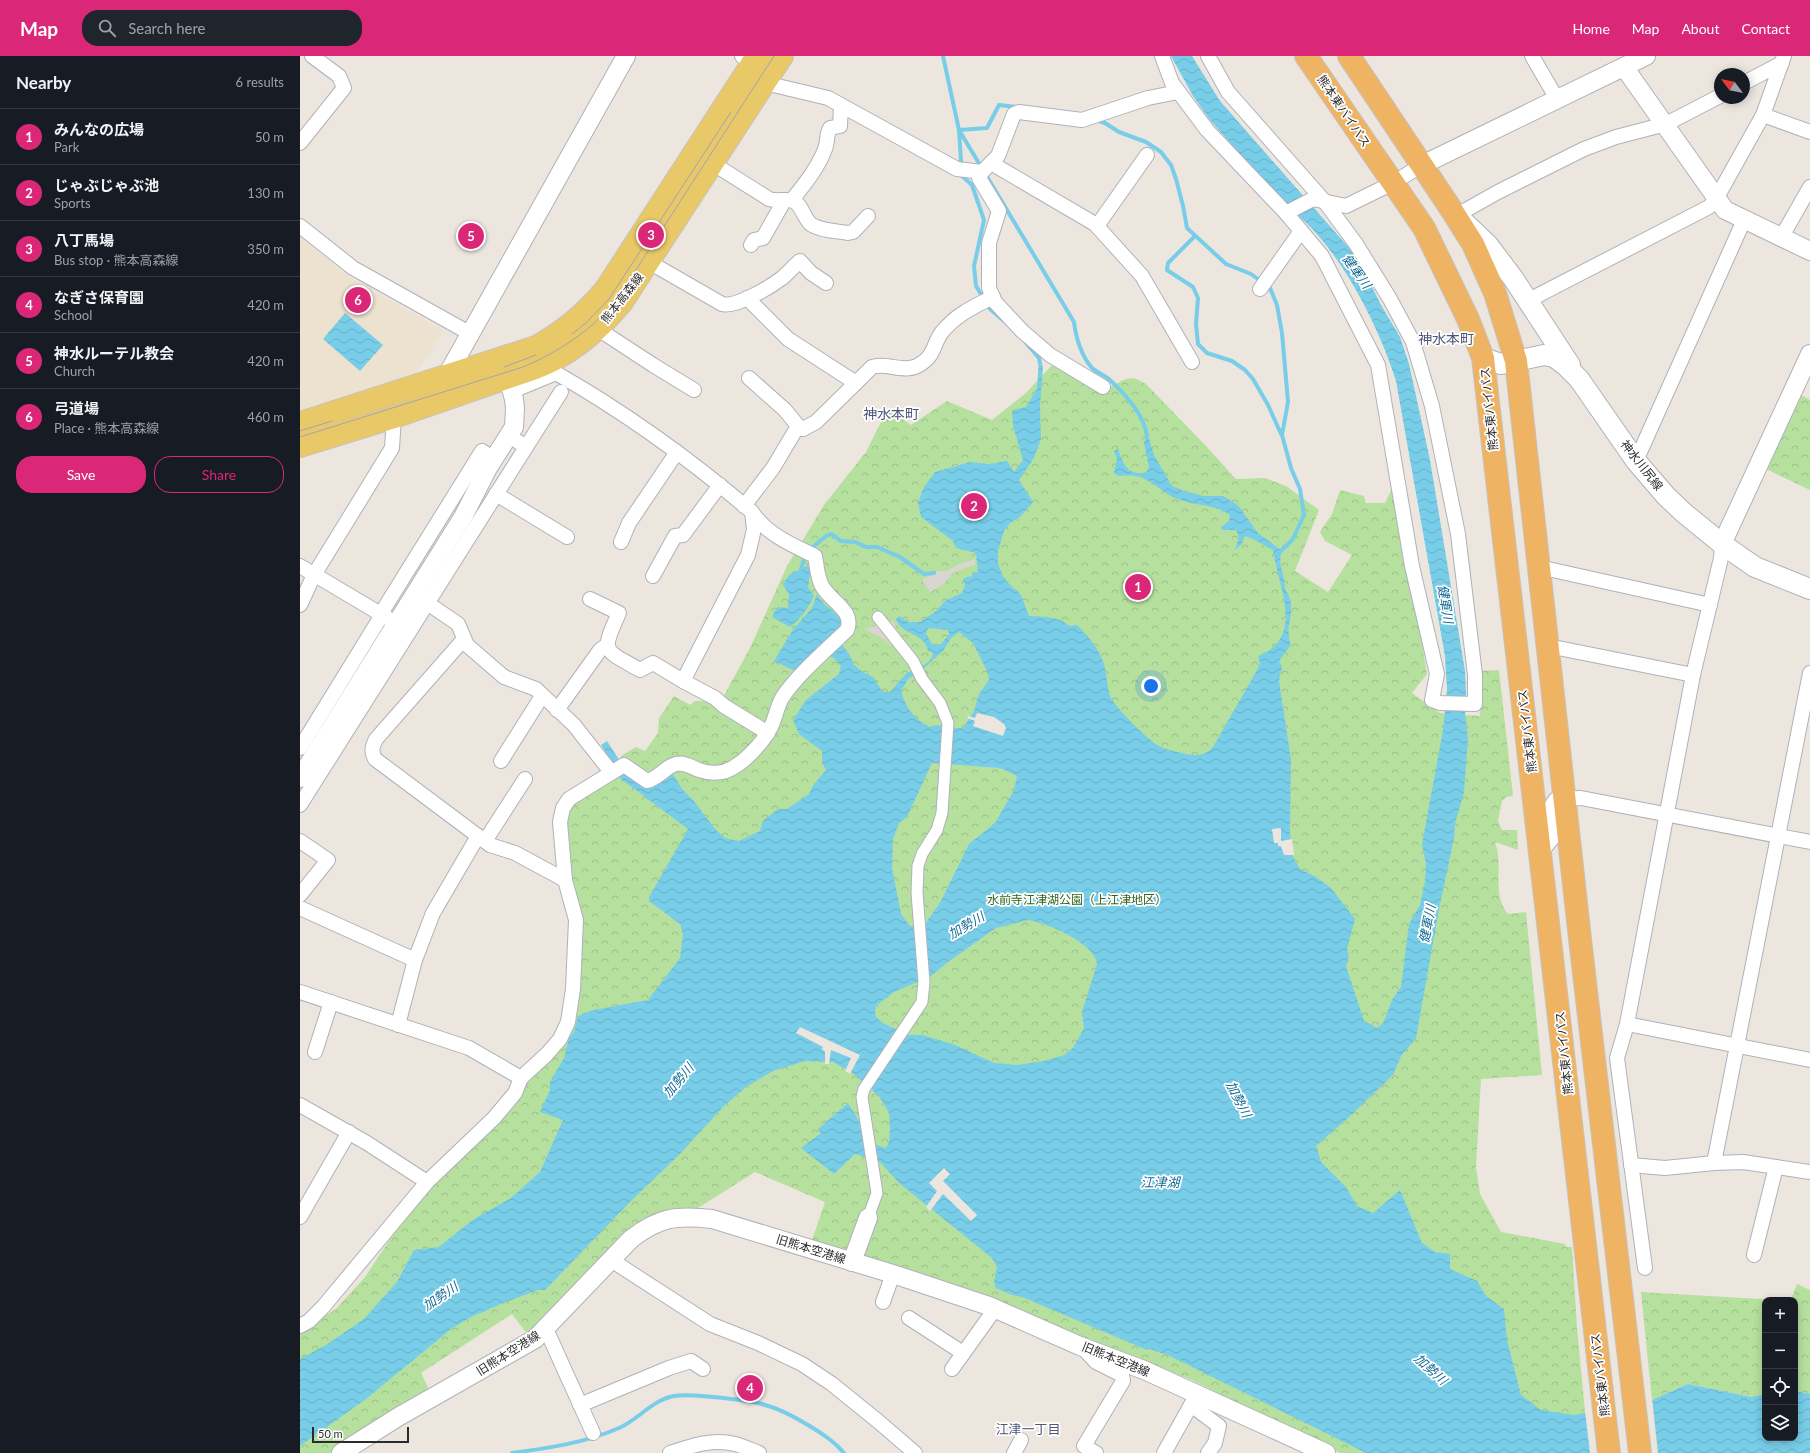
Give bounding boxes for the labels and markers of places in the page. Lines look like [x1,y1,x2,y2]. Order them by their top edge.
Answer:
pin: 3 [638,220,664,250]
pin: 5 [458,221,484,251]
pin: 6 [345,285,371,315]
pin: 2 [961,491,987,521]
pin: 1 [1125,572,1151,602]
pin: 4 [737,1373,763,1403]

